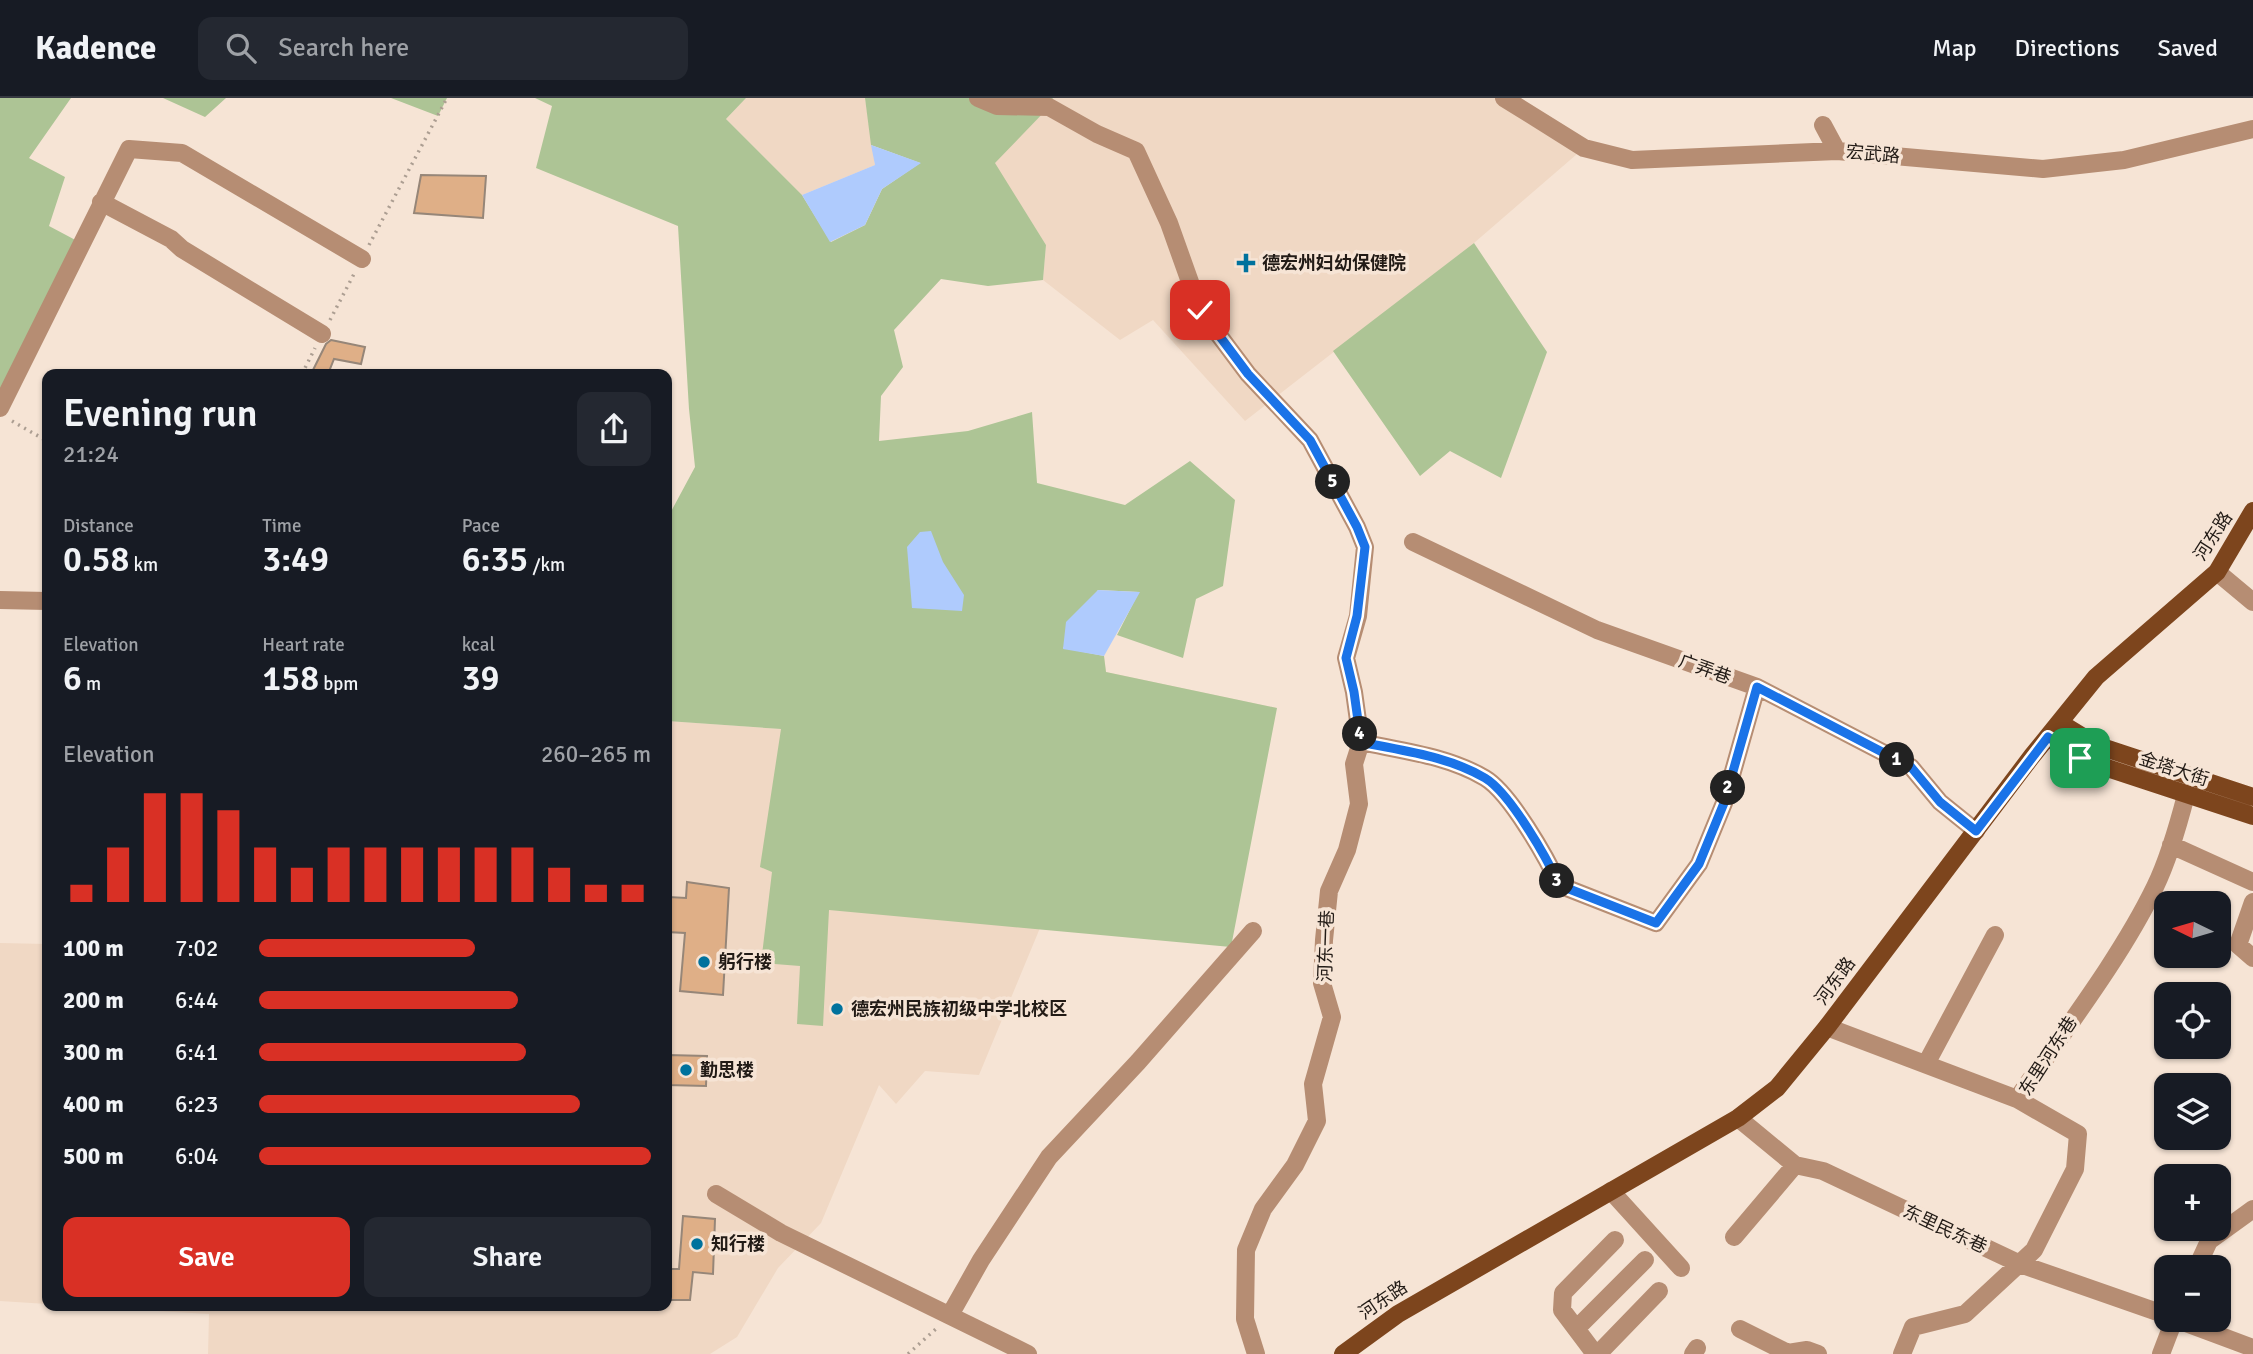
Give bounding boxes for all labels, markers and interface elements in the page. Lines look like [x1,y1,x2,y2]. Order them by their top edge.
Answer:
search box [198,17,688,80]
text: Kadence [35,28,156,69]
icon: search [222,29,260,67]
text: Search here [278,32,409,64]
text: Map [1932,33,1977,63]
text: Directions [2015,33,2120,63]
text: Saved [2158,33,2218,63]
street label: 宏武路 [1845,141,1901,167]
place label: 德宏州妇幼保健院 [1262,252,1406,274]
marker: 德宏州妇幼保健院 [1236,253,1256,273]
pin [1170,280,1230,340]
icon: check [1181,291,1219,329]
text: Evening run [63,390,257,437]
button: share [577,392,651,466]
text: 21:24 [63,440,119,469]
pin: 5 [1316,464,1350,500]
text: 5 [1327,469,1338,493]
street label: 河东路 [2189,507,2237,565]
text: Distance [63,514,134,538]
text: Time [262,514,301,538]
text: Pace [462,514,500,538]
text: 0.58 [63,538,129,581]
text: 3:49 [262,538,329,581]
text: 6:35 [462,538,528,581]
text: km [129,553,158,577]
text: /km [528,553,565,577]
text: Elevation [63,633,139,657]
text: Heart rate [262,633,345,657]
text: kcal [462,633,495,657]
street label: 广弄巷 [1676,649,1734,689]
text: 6 [63,657,82,700]
text: 158 [262,657,319,700]
text: 39 [462,657,499,700]
text: m [82,672,101,696]
text: bpm [319,672,358,696]
pin: 4 [1342,716,1378,752]
text: 4 [1354,721,1365,745]
pin [2050,728,2110,788]
icon: arrive [2061,739,2099,777]
text: Elevation [63,740,155,769]
text: 260–265 m [541,740,651,769]
pin: 1 [1880,742,1914,778]
text: 1 [1891,747,1902,771]
street label: 金塔大街 [2136,747,2212,791]
pin: 2 [1710,770,1746,806]
text: 2 [1722,775,1733,799]
pin: 3 [1540,864,1574,898]
text: 3 [1551,868,1562,892]
north arrow [2154,891,2231,968]
map controls [2154,891,2231,1332]
street label: 河东一巷 [1314,910,1338,982]
text: 100 m [63,934,124,963]
text: 7:02 [175,934,218,963]
place label: 躬行楼 [718,951,772,973]
street label: 河东路 [1810,953,1860,1009]
marker: 躬行楼 [696,954,712,970]
button: locate [2154,982,2231,1059]
text: 200 m [63,986,124,1015]
text: 6:44 [175,986,218,1015]
place label: 德宏州民族初级中学北校区 [851,998,1067,1020]
marker: 德宏州民族初级中学北校区 [829,1001,845,1017]
street label: 东里河东巷 [2014,1012,2082,1100]
text: 300 m [63,1038,124,1067]
text: 6:41 [175,1038,218,1067]
place label: 勤思楼 [700,1059,754,1081]
marker: 勤思楼 [678,1062,694,1078]
button: layers [2154,1073,2231,1150]
text: 400 m [63,1090,124,1119]
text: 6:23 [175,1090,218,1119]
text: 500 m [63,1142,124,1171]
text: 6:04 [175,1142,218,1171]
button: + [2154,1164,2231,1241]
street label: 东里民东巷 [1900,1200,1990,1258]
button: Save [63,1217,350,1297]
button: Share [364,1217,651,1297]
place label: 知行楼 [711,1233,765,1255]
marker: 知行楼 [689,1236,705,1252]
button: − [2154,1255,2231,1332]
street label: 河东路 [1354,1276,1412,1324]

